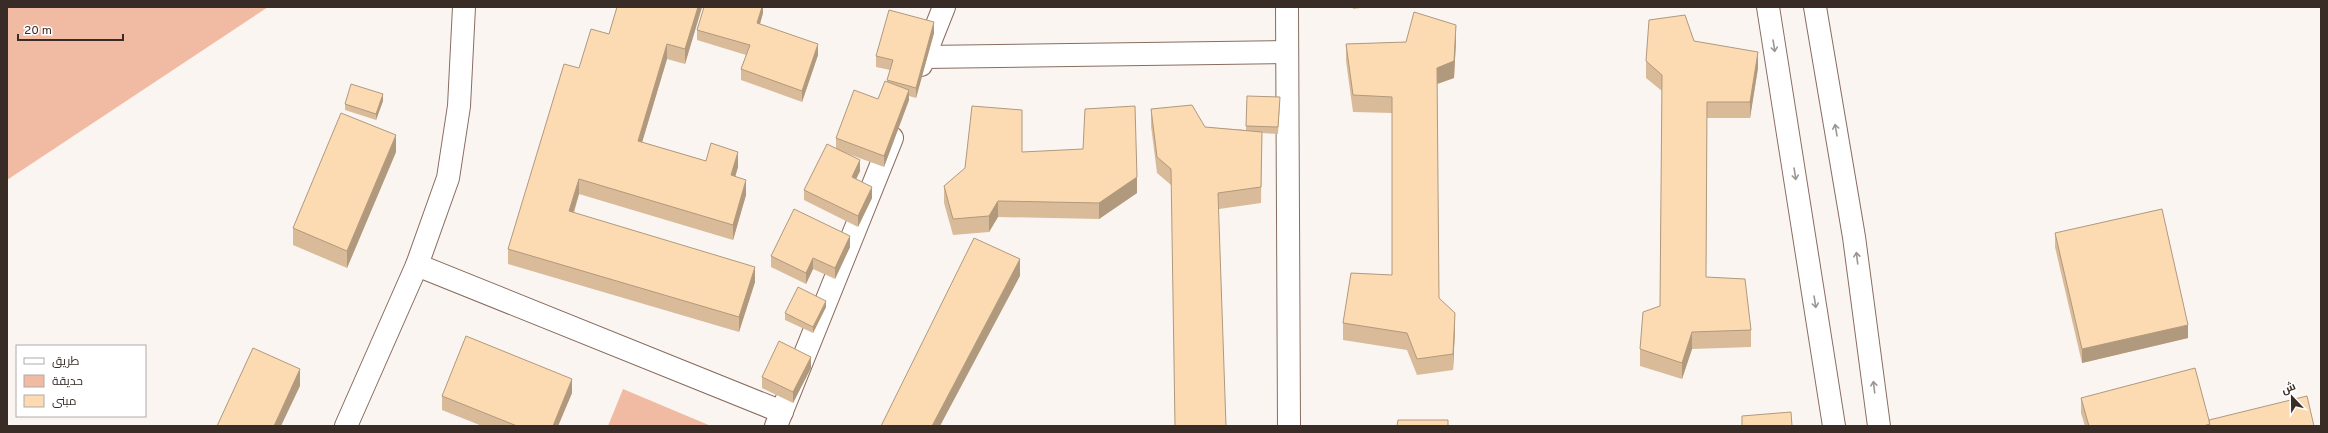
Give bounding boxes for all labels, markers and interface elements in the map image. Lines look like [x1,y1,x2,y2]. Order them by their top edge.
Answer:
scale bar [18,16,123,42]
text: 20 m [24,23,52,39]
one-way arrow [1770,39,1778,52]
one-way arrow [1832,124,1840,137]
one-way arrow [1791,167,1799,180]
one-way arrow [1853,252,1861,265]
one-way arrow [1811,295,1819,308]
legend [16,345,146,417]
text: طريق [52,354,80,370]
text: حديقة [52,374,83,390]
north arrow [2272,377,2312,417]
text: ش [2279,380,2298,398]
one-way arrow [1870,381,1878,394]
text: مبنى [52,394,77,410]

